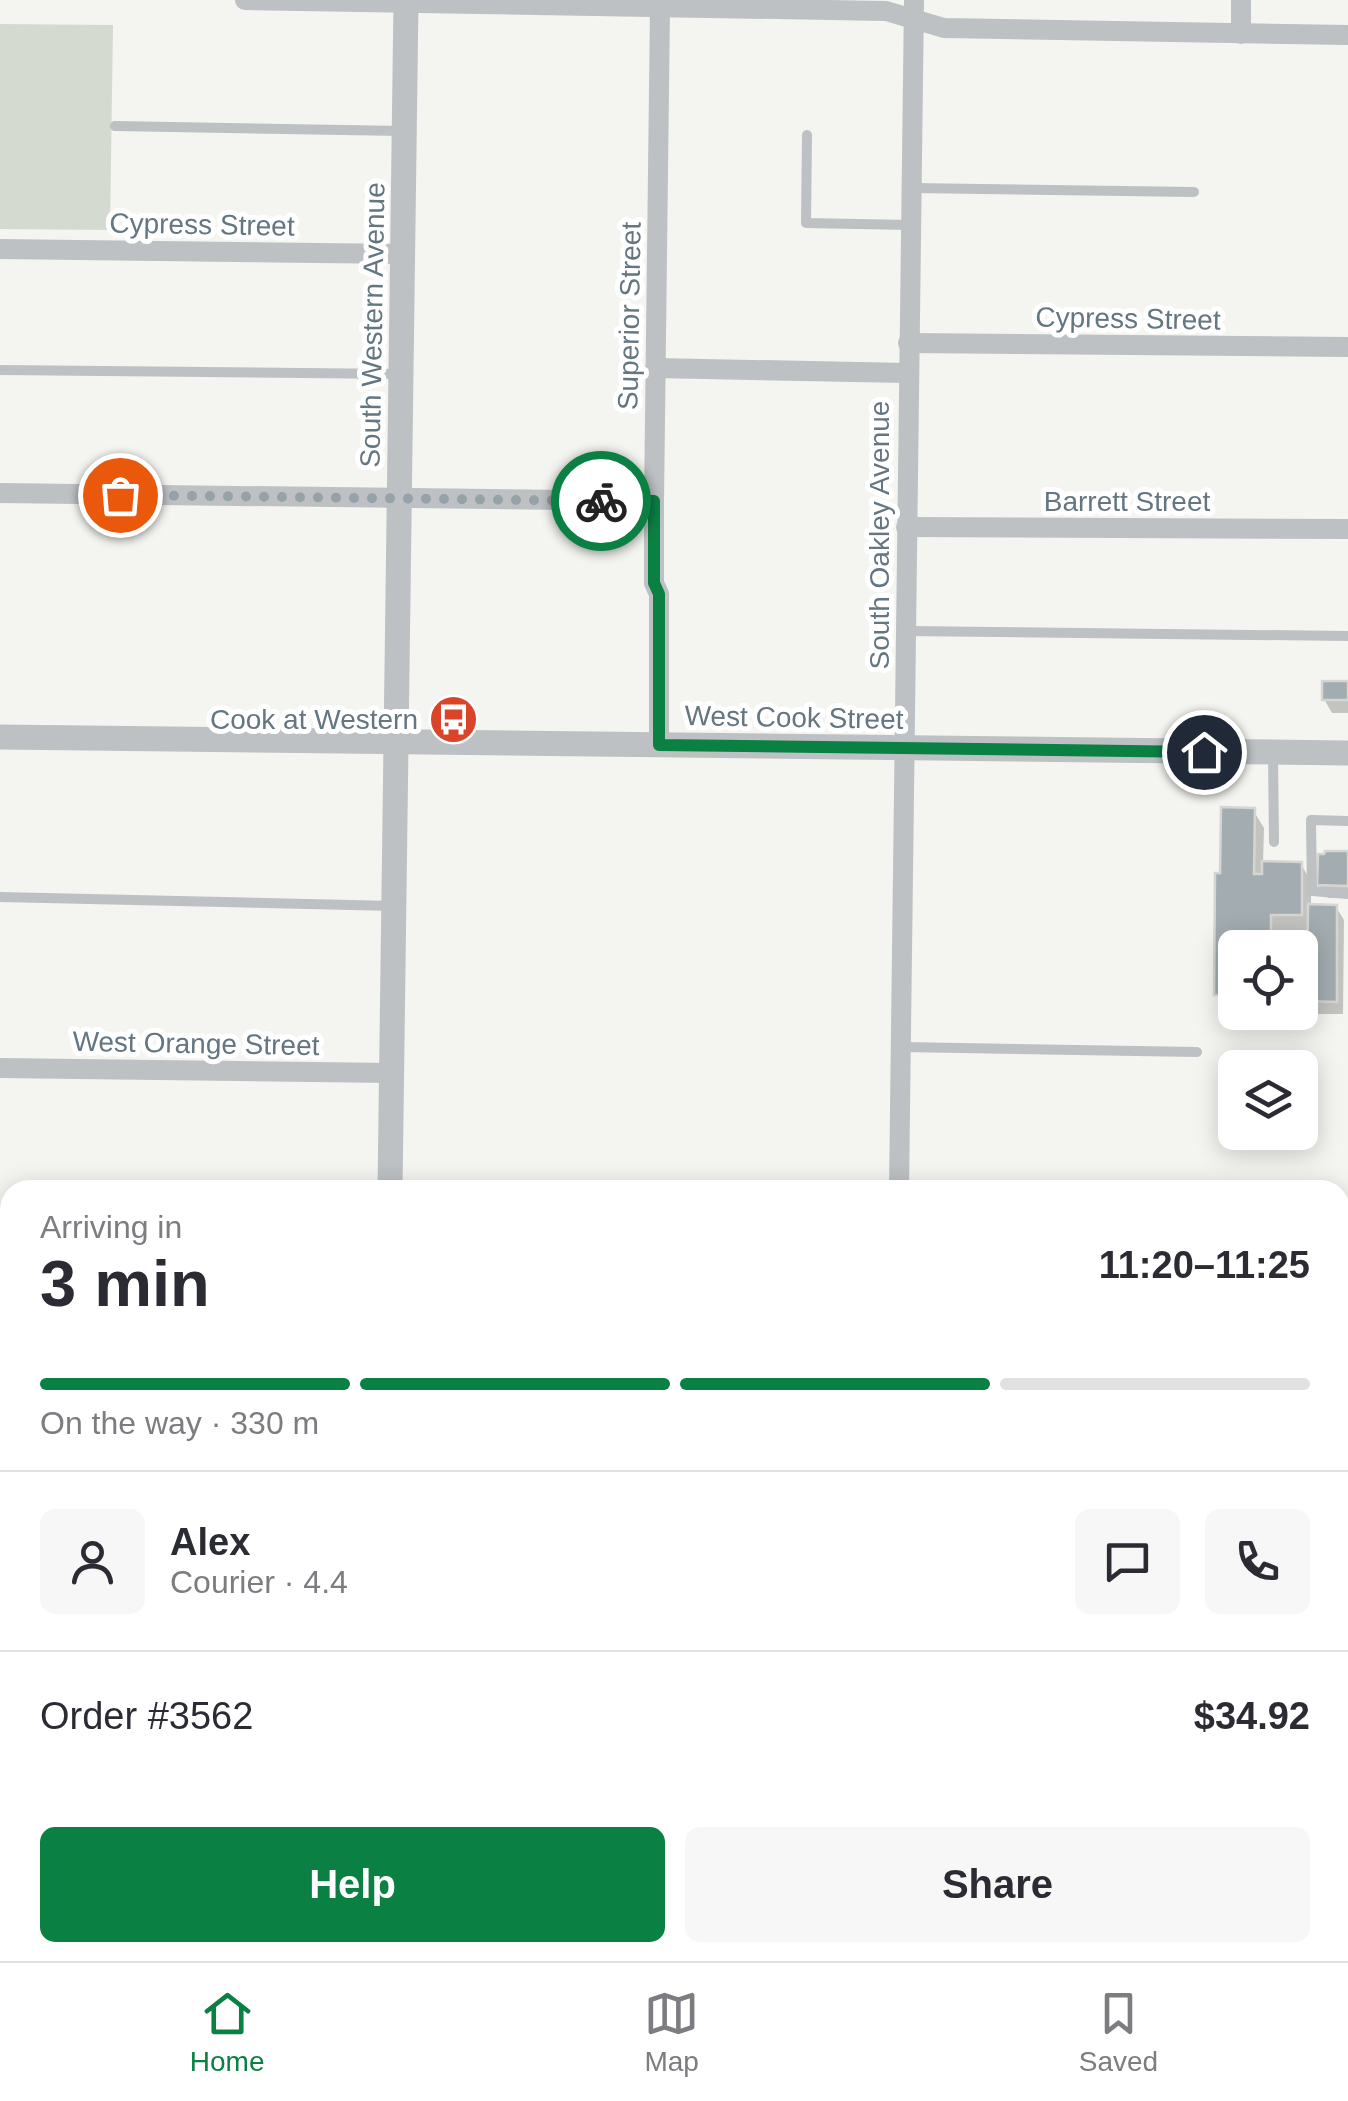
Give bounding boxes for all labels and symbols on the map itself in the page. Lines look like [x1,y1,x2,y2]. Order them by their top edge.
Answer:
street label: South Western Avenue [355,182,390,468]
street label: Cypress Street [109,207,295,242]
street label: Superior Street [612,221,647,410]
street label: Cypress Street [1035,301,1221,336]
street label: South Oakley Avenue [864,401,895,669]
courier [551,451,651,551]
pin [78,453,163,538]
street label: Barrett Street [1044,486,1210,517]
bus stop icon: Cook at Western [427,693,479,745]
street label: West Cook Street [684,700,904,735]
place label: Cook at Western [210,704,418,735]
pin [1162,710,1247,795]
street label: West Orange Street [72,1026,320,1061]

